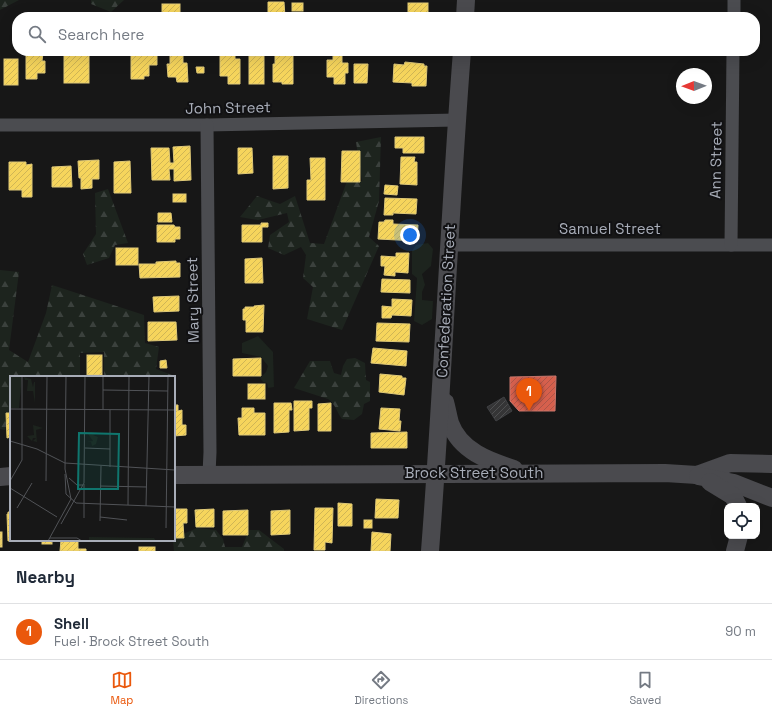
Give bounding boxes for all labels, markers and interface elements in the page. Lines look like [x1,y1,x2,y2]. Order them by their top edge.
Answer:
search box [12,12,760,56]
icon: search [26,23,48,45]
text: Search here [58,25,144,44]
north arrow [676,68,712,104]
street label: John Street [185,97,271,118]
street label: Ann Street [705,121,726,199]
street label: Samuel Street [559,219,661,238]
street label: Confederation Street [432,224,459,378]
your location [400,225,420,245]
street label: Mary Street [182,257,203,343]
inset map [10,376,175,541]
pin: 1 [516,378,542,411]
street label: Brock Street South [405,463,543,482]
map controls [724,503,760,539]
button: locate [724,503,760,539]
text: Nearby [16,566,75,588]
text: Shell [54,614,89,633]
text: 1 [26,623,32,640]
text: 90 m [725,623,756,640]
text: Fuel · Brock Street South [54,633,209,650]
tab: Map [111,669,133,707]
tab: Directions [354,669,408,707]
tab: Saved [629,669,661,707]

